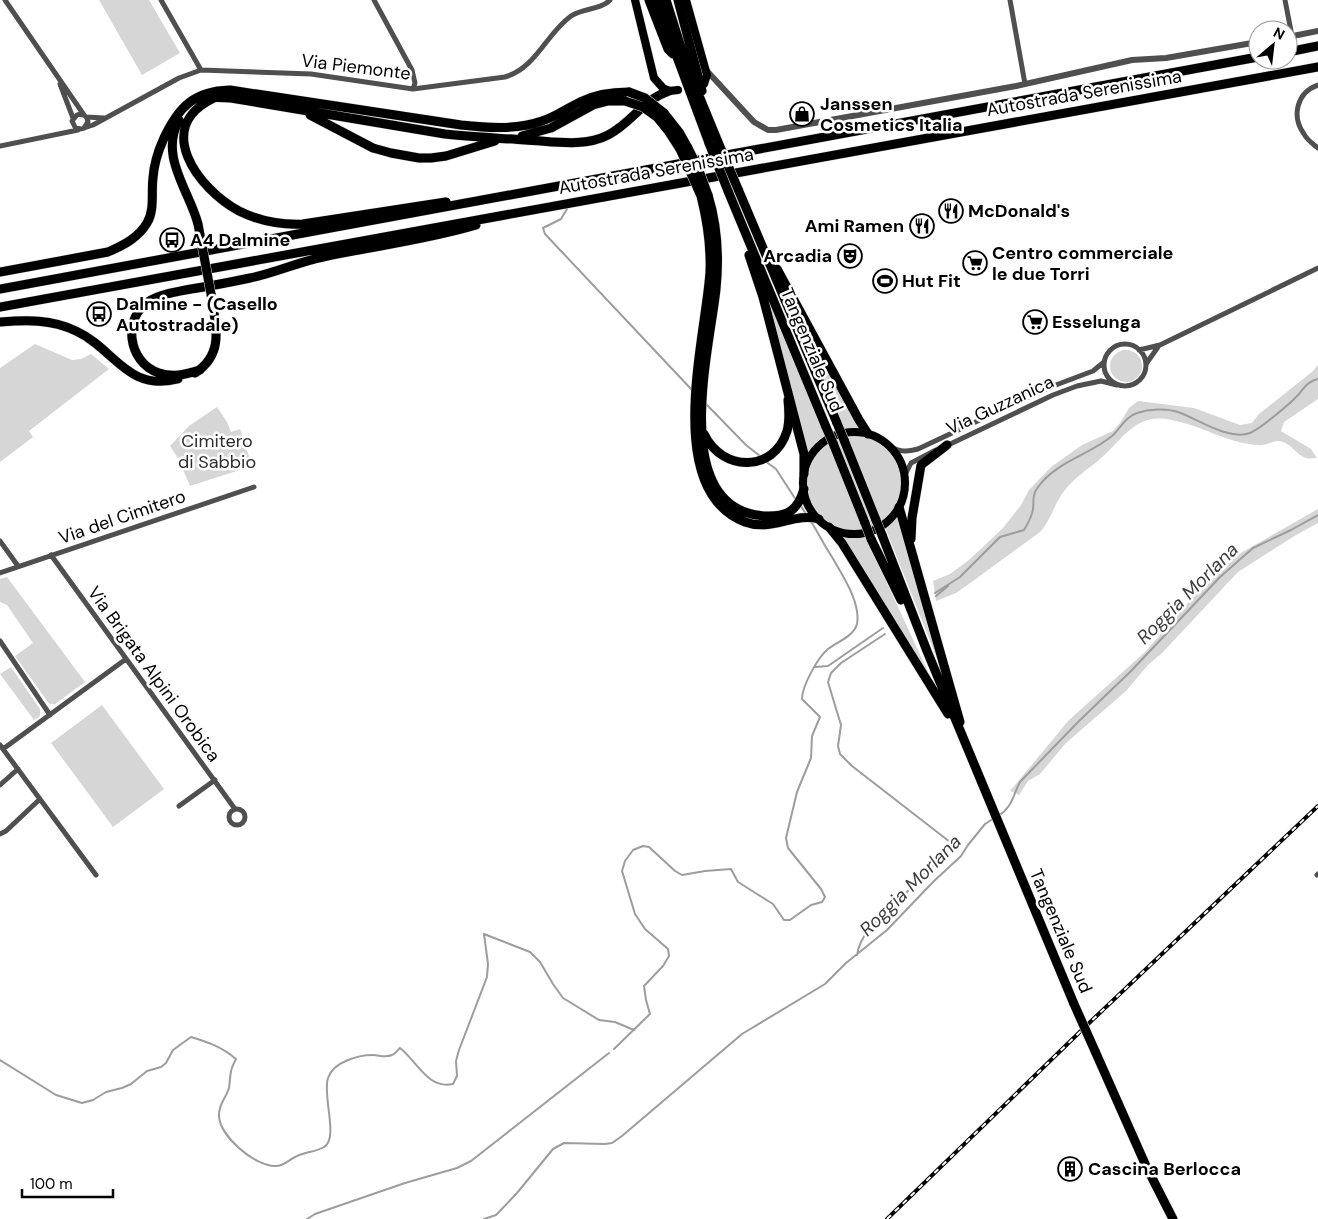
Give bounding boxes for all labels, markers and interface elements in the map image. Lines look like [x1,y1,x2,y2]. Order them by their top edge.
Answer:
north arrow [1248,20,1298,70]
text: N [1270,23,1288,44]
street label: Via Piemonte [300,48,412,86]
street label: Autostrada Serenissima [985,64,1183,122]
place label: Janssen Cosmetics Italia [820,92,962,137]
shop icon: Janssen Cosmetics Italia [789,101,815,127]
street label: Autostrada Serenissima [557,142,755,200]
restaurant icon: McDonald's [938,198,964,224]
place label: McDonald's [968,199,1070,223]
restaurant icon: Ami Ramen [909,213,935,239]
place label: Ami Ramen [805,214,904,238]
bus stop icon: A4 Dalmine [159,227,185,253]
place label: A4 Dalmine [190,228,290,252]
place label: Centro commerciale le due Torri [992,241,1173,286]
theatre icon: Arcadia [837,243,863,269]
place label: Arcadia [763,244,832,268]
supermarket icon: Centro commerciale le due Torri [962,250,988,276]
sports icon: Hut Fit [872,268,898,294]
place label: Hut Fit [902,269,961,293]
street label: Tangenziale Sud [775,284,849,416]
place label: Dalmine - (Casello Autostradale) [116,292,278,337]
bus stop icon: Dalmine - (Casello Autostradale) [86,301,112,327]
supermarket icon: Esselunga [1022,309,1048,335]
place label: Esselunga [1052,310,1141,334]
street label: Via Guzzanica [942,370,1058,440]
park label: Cimitero di Sabbio [178,429,256,474]
street label: Via del Cimitero [55,484,189,550]
water label: Roggia Morlana [1131,537,1244,650]
street label: Via Brigata Alpini Orobica [82,581,226,767]
water label: Roggia Morlana [854,829,967,942]
street label: Tangenziale Sud [1024,865,1098,997]
building icon: Cascina Berlocca [1057,1156,1083,1182]
place label: Cascina Berlocca [1088,1157,1241,1181]
scale bar [22,1166,114,1198]
text: 100 m [30,1174,73,1194]

